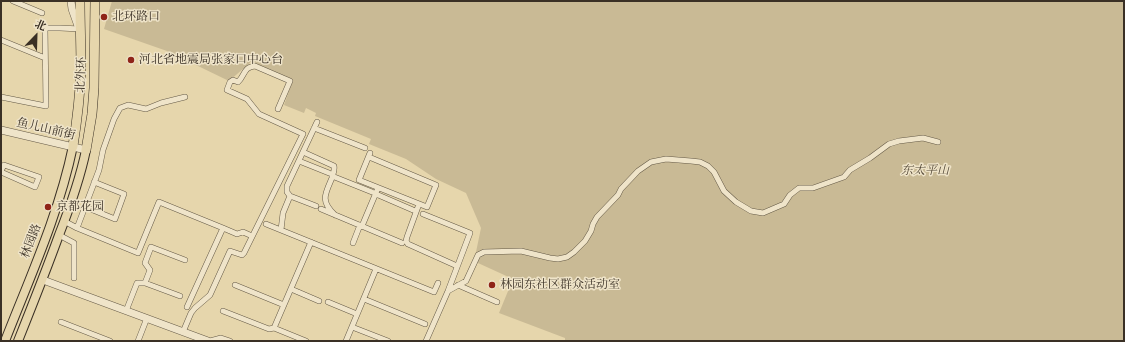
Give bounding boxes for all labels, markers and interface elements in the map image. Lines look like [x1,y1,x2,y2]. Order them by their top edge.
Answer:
place label: 北环路口 [112,10,160,24]
marker: 北环路口 [99,12,109,22]
north arrow [16,16,56,56]
text: 北 [33,16,48,34]
place label: 河北省地震局张家口中心台 [139,53,283,67]
marker: 河北省地震局张家口中心台 [126,55,136,65]
street label: 北外环 [73,57,89,93]
street label: 鱼儿山前街 [15,115,77,143]
park label: 东太平山 [901,164,949,178]
place label: 京都花园 [56,200,104,214]
marker: 京都花园 [43,202,53,212]
street label: 林园路 [18,222,44,260]
place label: 林园东社区群众活动室 [500,278,620,292]
marker: 林园东社区群众活动室 [487,280,497,290]

